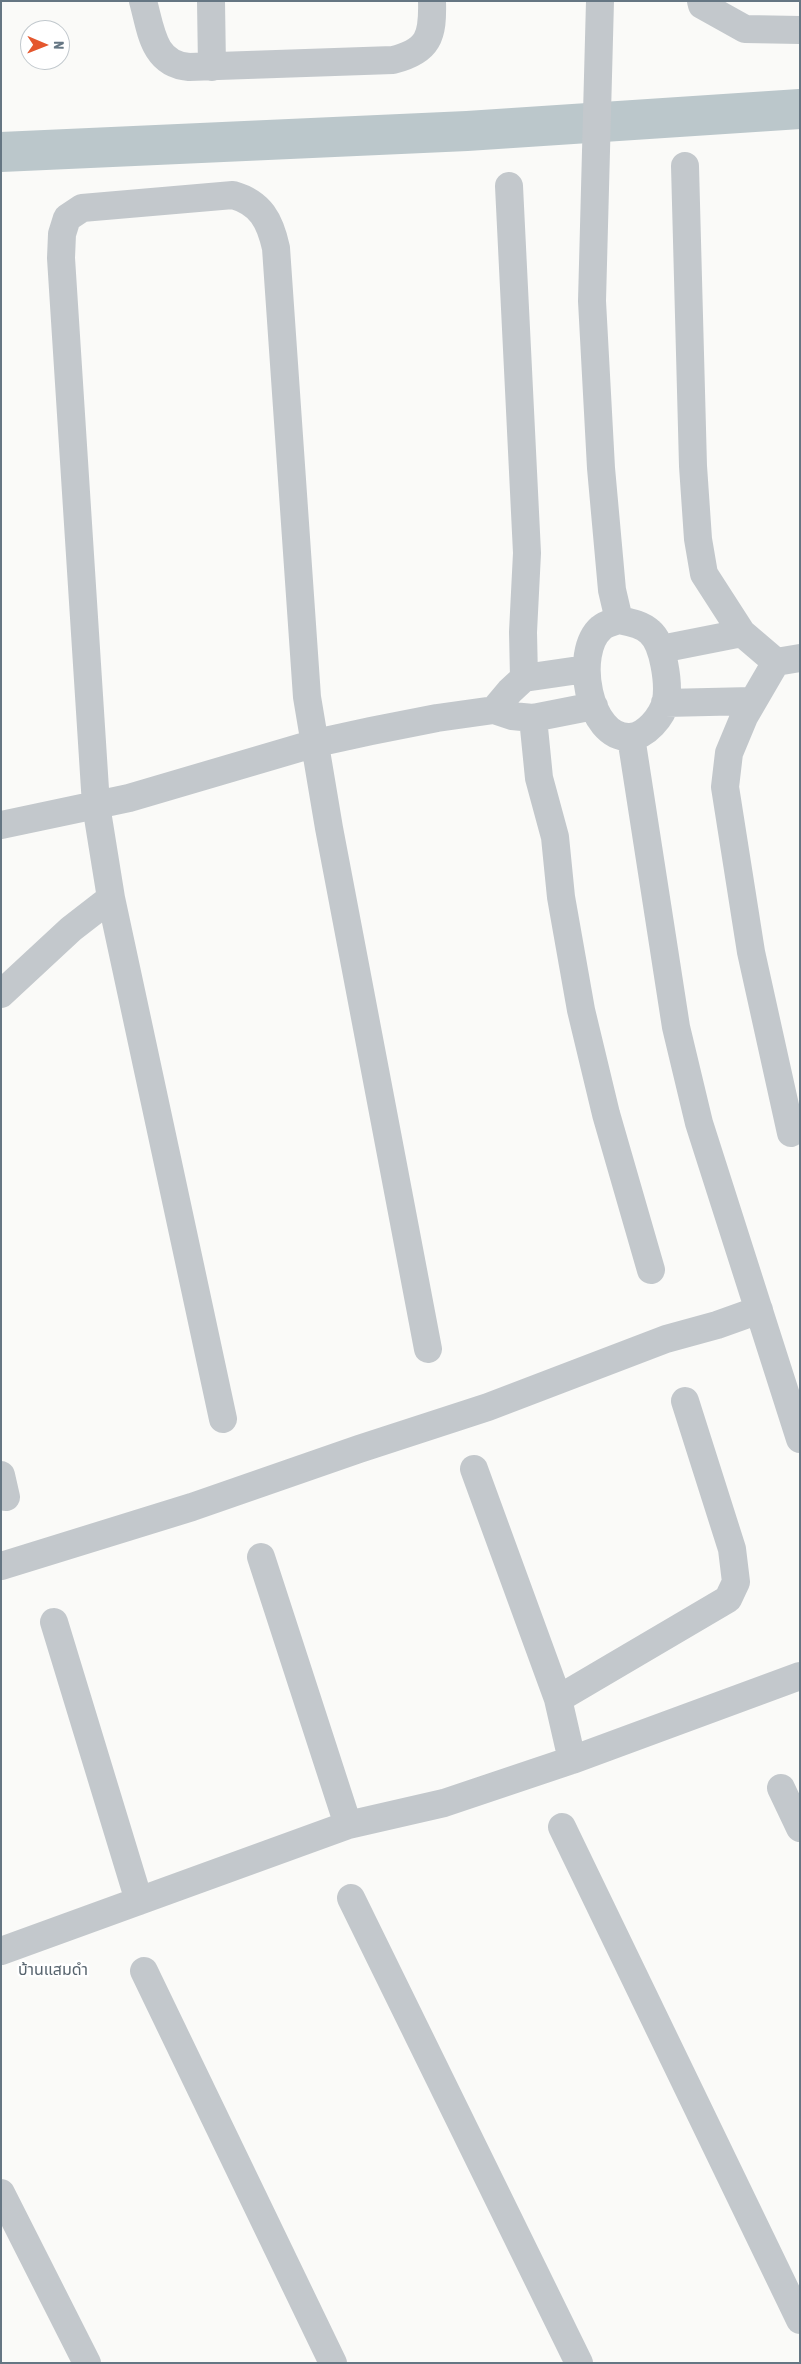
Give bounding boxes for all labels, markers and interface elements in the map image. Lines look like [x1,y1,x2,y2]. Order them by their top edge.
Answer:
north arrow [20,20,70,70]
text: N [51,41,67,50]
district label: บ้านแสมดำ [18,1960,88,1980]

